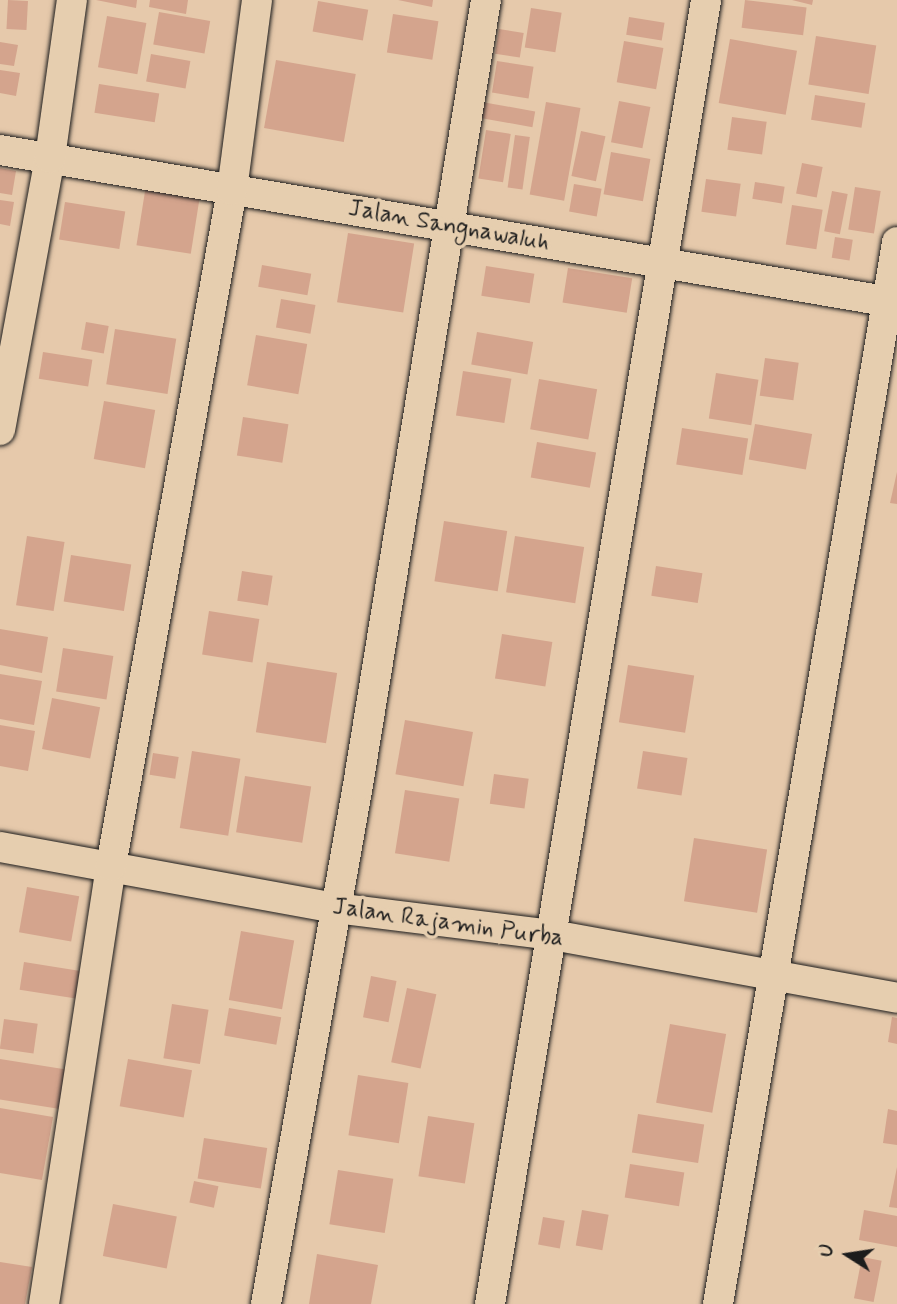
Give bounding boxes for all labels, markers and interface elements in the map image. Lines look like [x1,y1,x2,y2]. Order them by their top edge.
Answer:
street label: Jalan Sangnawaluh [347,194,551,258]
street label: Jalan Rajamin Purba [334,893,562,953]
north arrow [813,1220,883,1290]
text: U [813,1242,840,1259]

